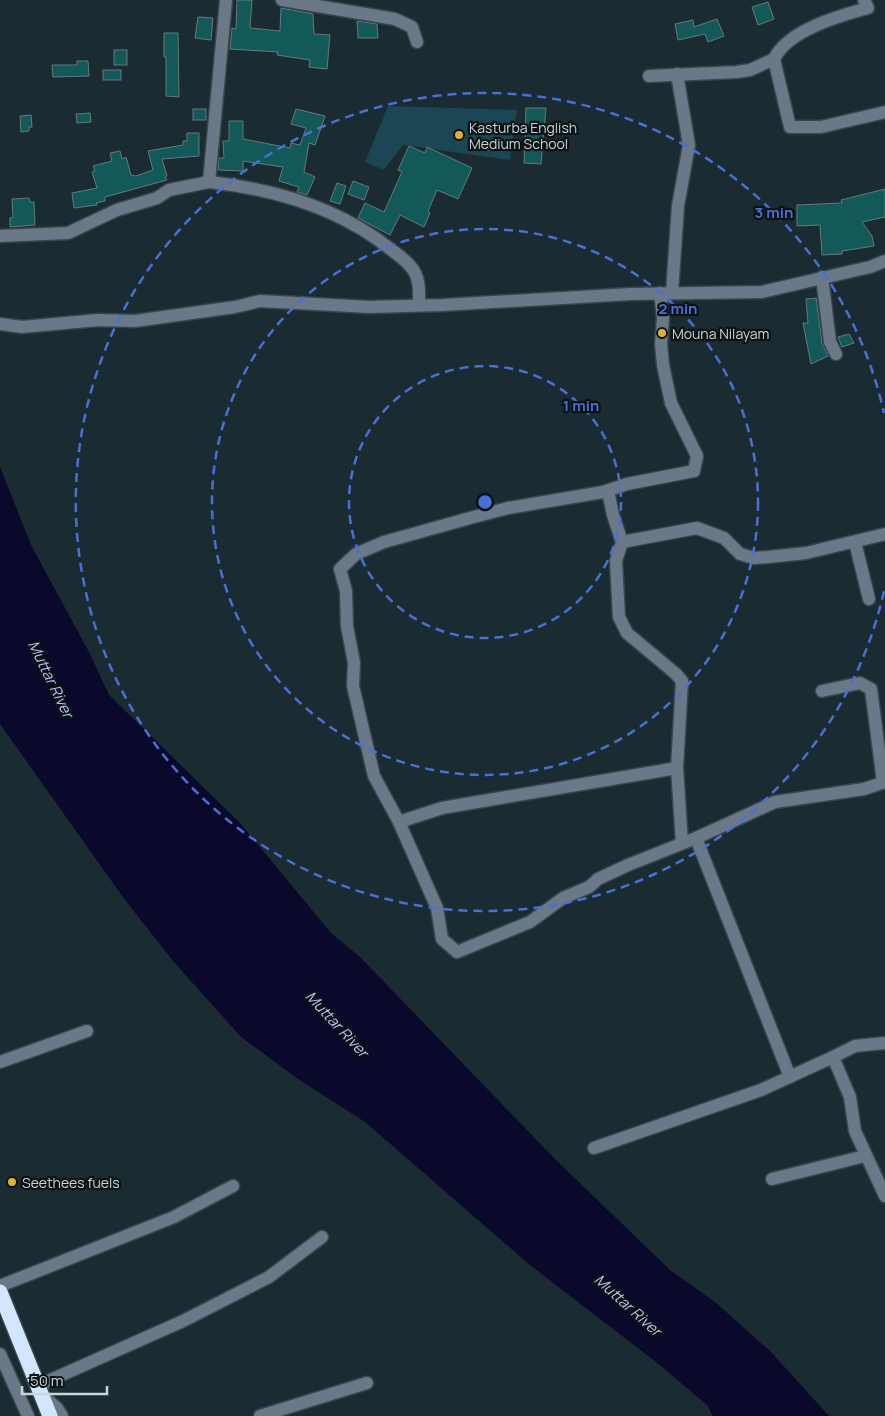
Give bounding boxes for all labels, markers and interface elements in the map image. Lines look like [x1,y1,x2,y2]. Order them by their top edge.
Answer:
place label: Kasturba English Medium School [469,118,577,153]
marker: Kasturba English Medium School [453,129,465,141]
text: 3 min [755,202,793,223]
text: 2 min [658,298,698,319]
place label: Mouna Nilayam [672,324,770,343]
marker: Mouna Nilayam [656,327,668,339]
text: 1 min [563,395,599,416]
centre of rings [476,493,494,511]
water label: Muttar River [23,637,80,724]
water label: Muttar River [301,986,375,1064]
place label: Seethees fuels [22,1173,120,1192]
marker: Seethees fuels [6,1176,18,1188]
water label: Muttar River [590,1269,668,1343]
scale bar [22,1364,108,1396]
text: 50 m [30,1370,64,1391]

